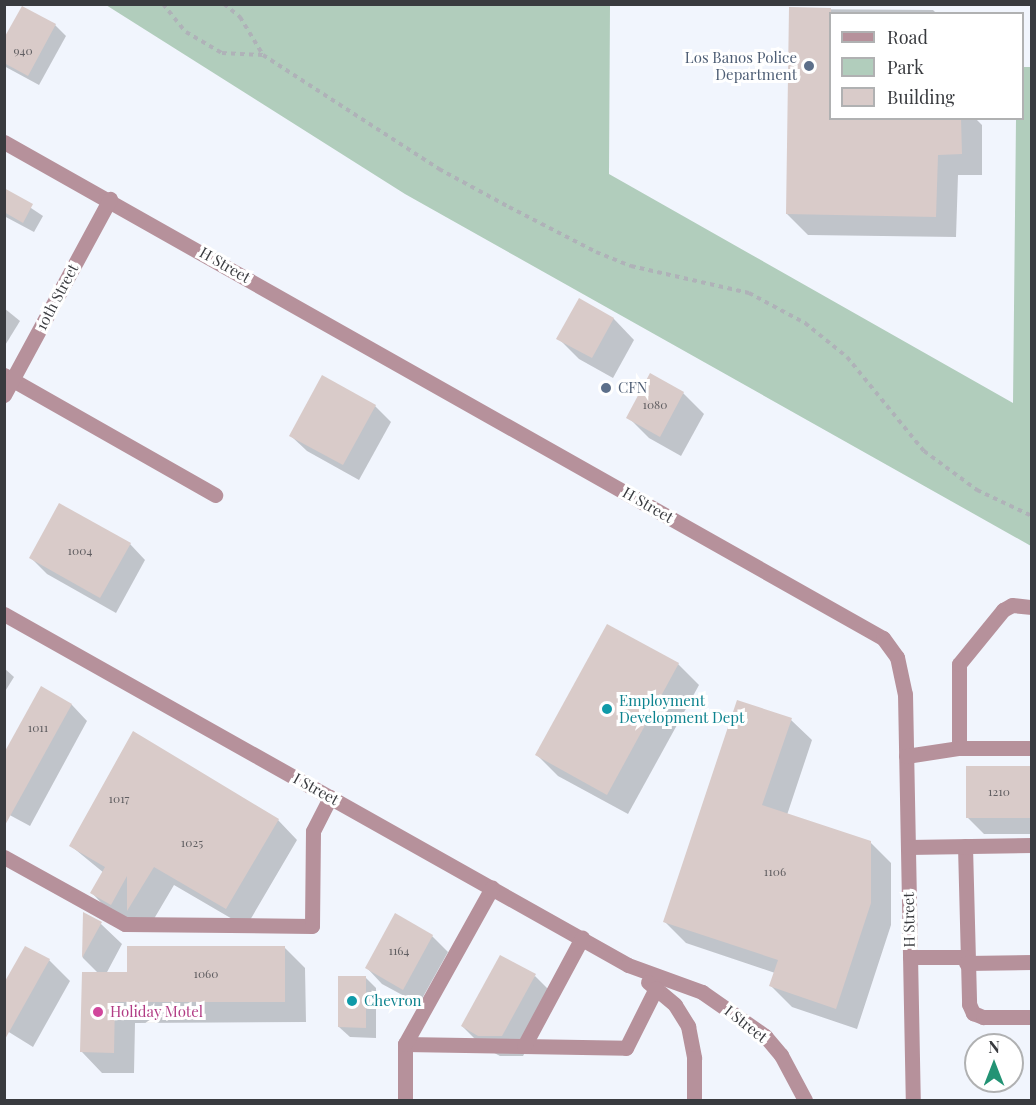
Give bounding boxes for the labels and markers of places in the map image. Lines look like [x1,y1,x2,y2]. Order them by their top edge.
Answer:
place label: Los Banos Police Department [685,48,797,83]
marker: Los Banos Police Department [802,59,816,73]
place label: CFN [618,379,647,397]
marker: CFN [599,381,613,395]
place label: Employment Development Dept [619,691,745,726]
marker: Employment Development Dept [600,702,614,716]
place label: Chevron [364,992,422,1010]
marker: Chevron [345,994,359,1008]
place label: Holiday Motel [110,1003,203,1021]
marker: Holiday Motel [91,1005,105,1019]

